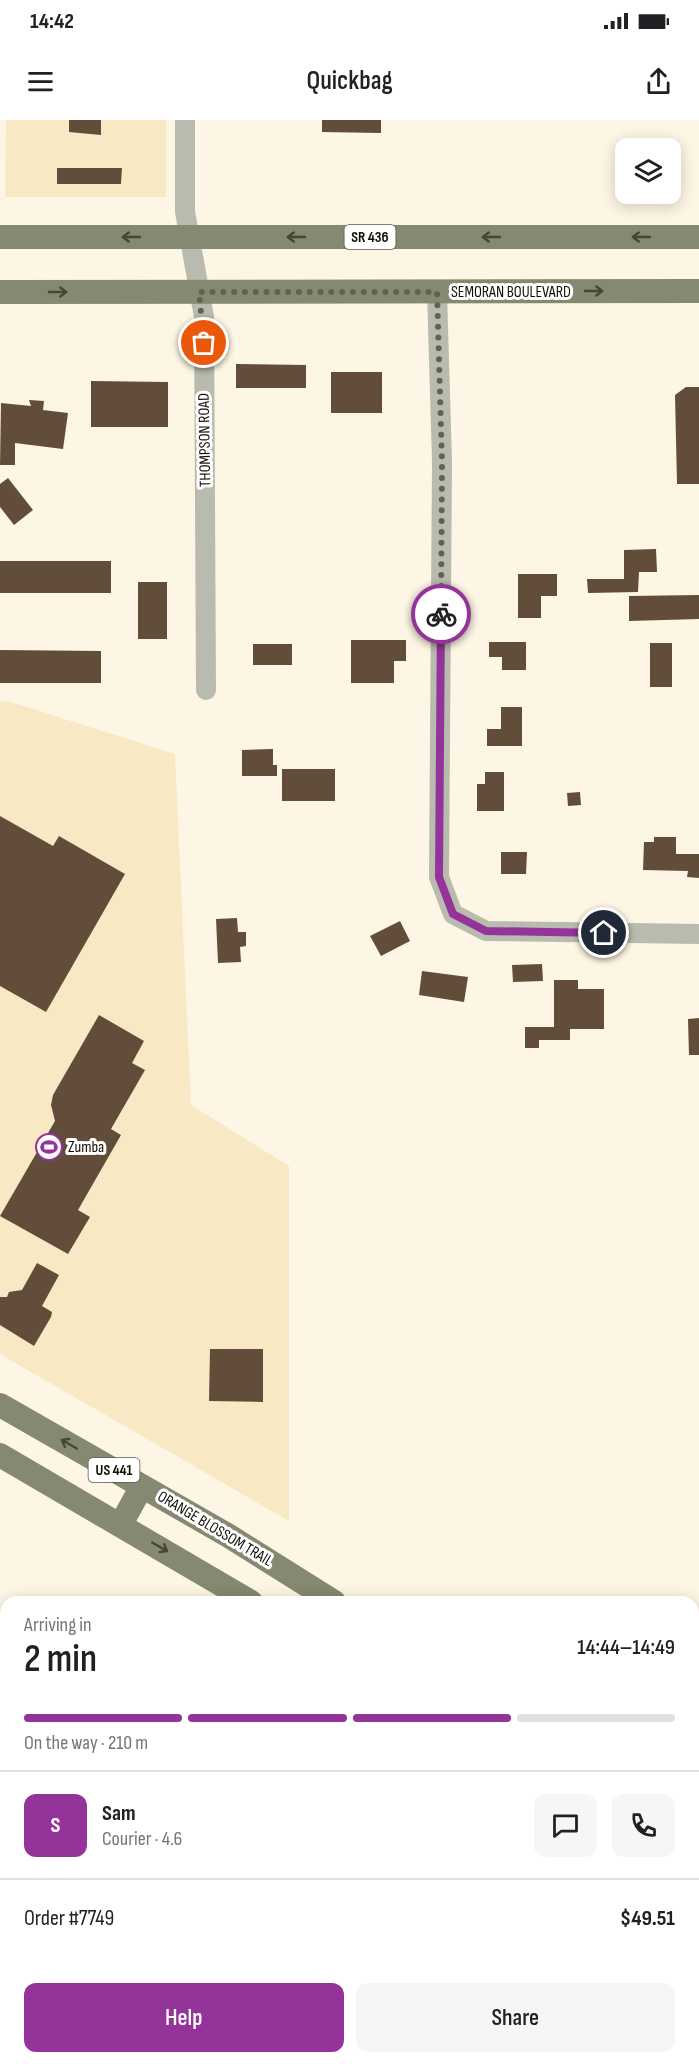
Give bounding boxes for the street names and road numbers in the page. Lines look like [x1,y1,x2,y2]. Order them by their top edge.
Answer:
road number: SR 436 [344,225,395,249]
street label: SEMORAN BOULEVARD [451,283,571,302]
street label: THOMPSON ROAD [195,393,215,487]
road number: US 441 [88,1458,140,1482]
street label: ORANGE BLOSSOM TRAIL [154,1487,276,1571]

